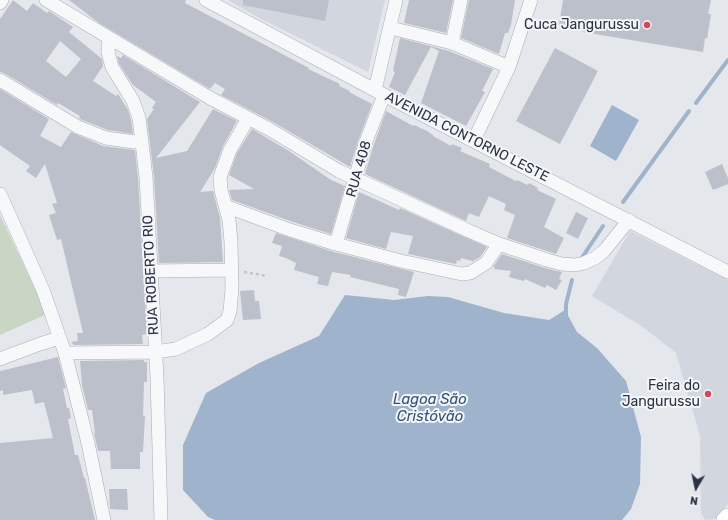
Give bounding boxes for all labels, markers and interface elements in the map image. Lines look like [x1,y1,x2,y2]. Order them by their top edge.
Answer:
place label: Cuca Jangurussu [524,17,639,33]
marker: Cuca Jangurussu [642,20,652,30]
street label: AVENIDA CONTORNO LESTE [382,88,552,186]
street label: RUA 408 [343,139,375,199]
street label: RUA ROBERTO RIO [139,214,163,336]
place label: Feira do Jangurussu [622,378,700,410]
marker: Feira do Jangurussu [703,389,713,399]
water label: Lagoa São Cristóvão [393,391,467,426]
north arrow [676,468,716,508]
text: N [689,493,699,507]

